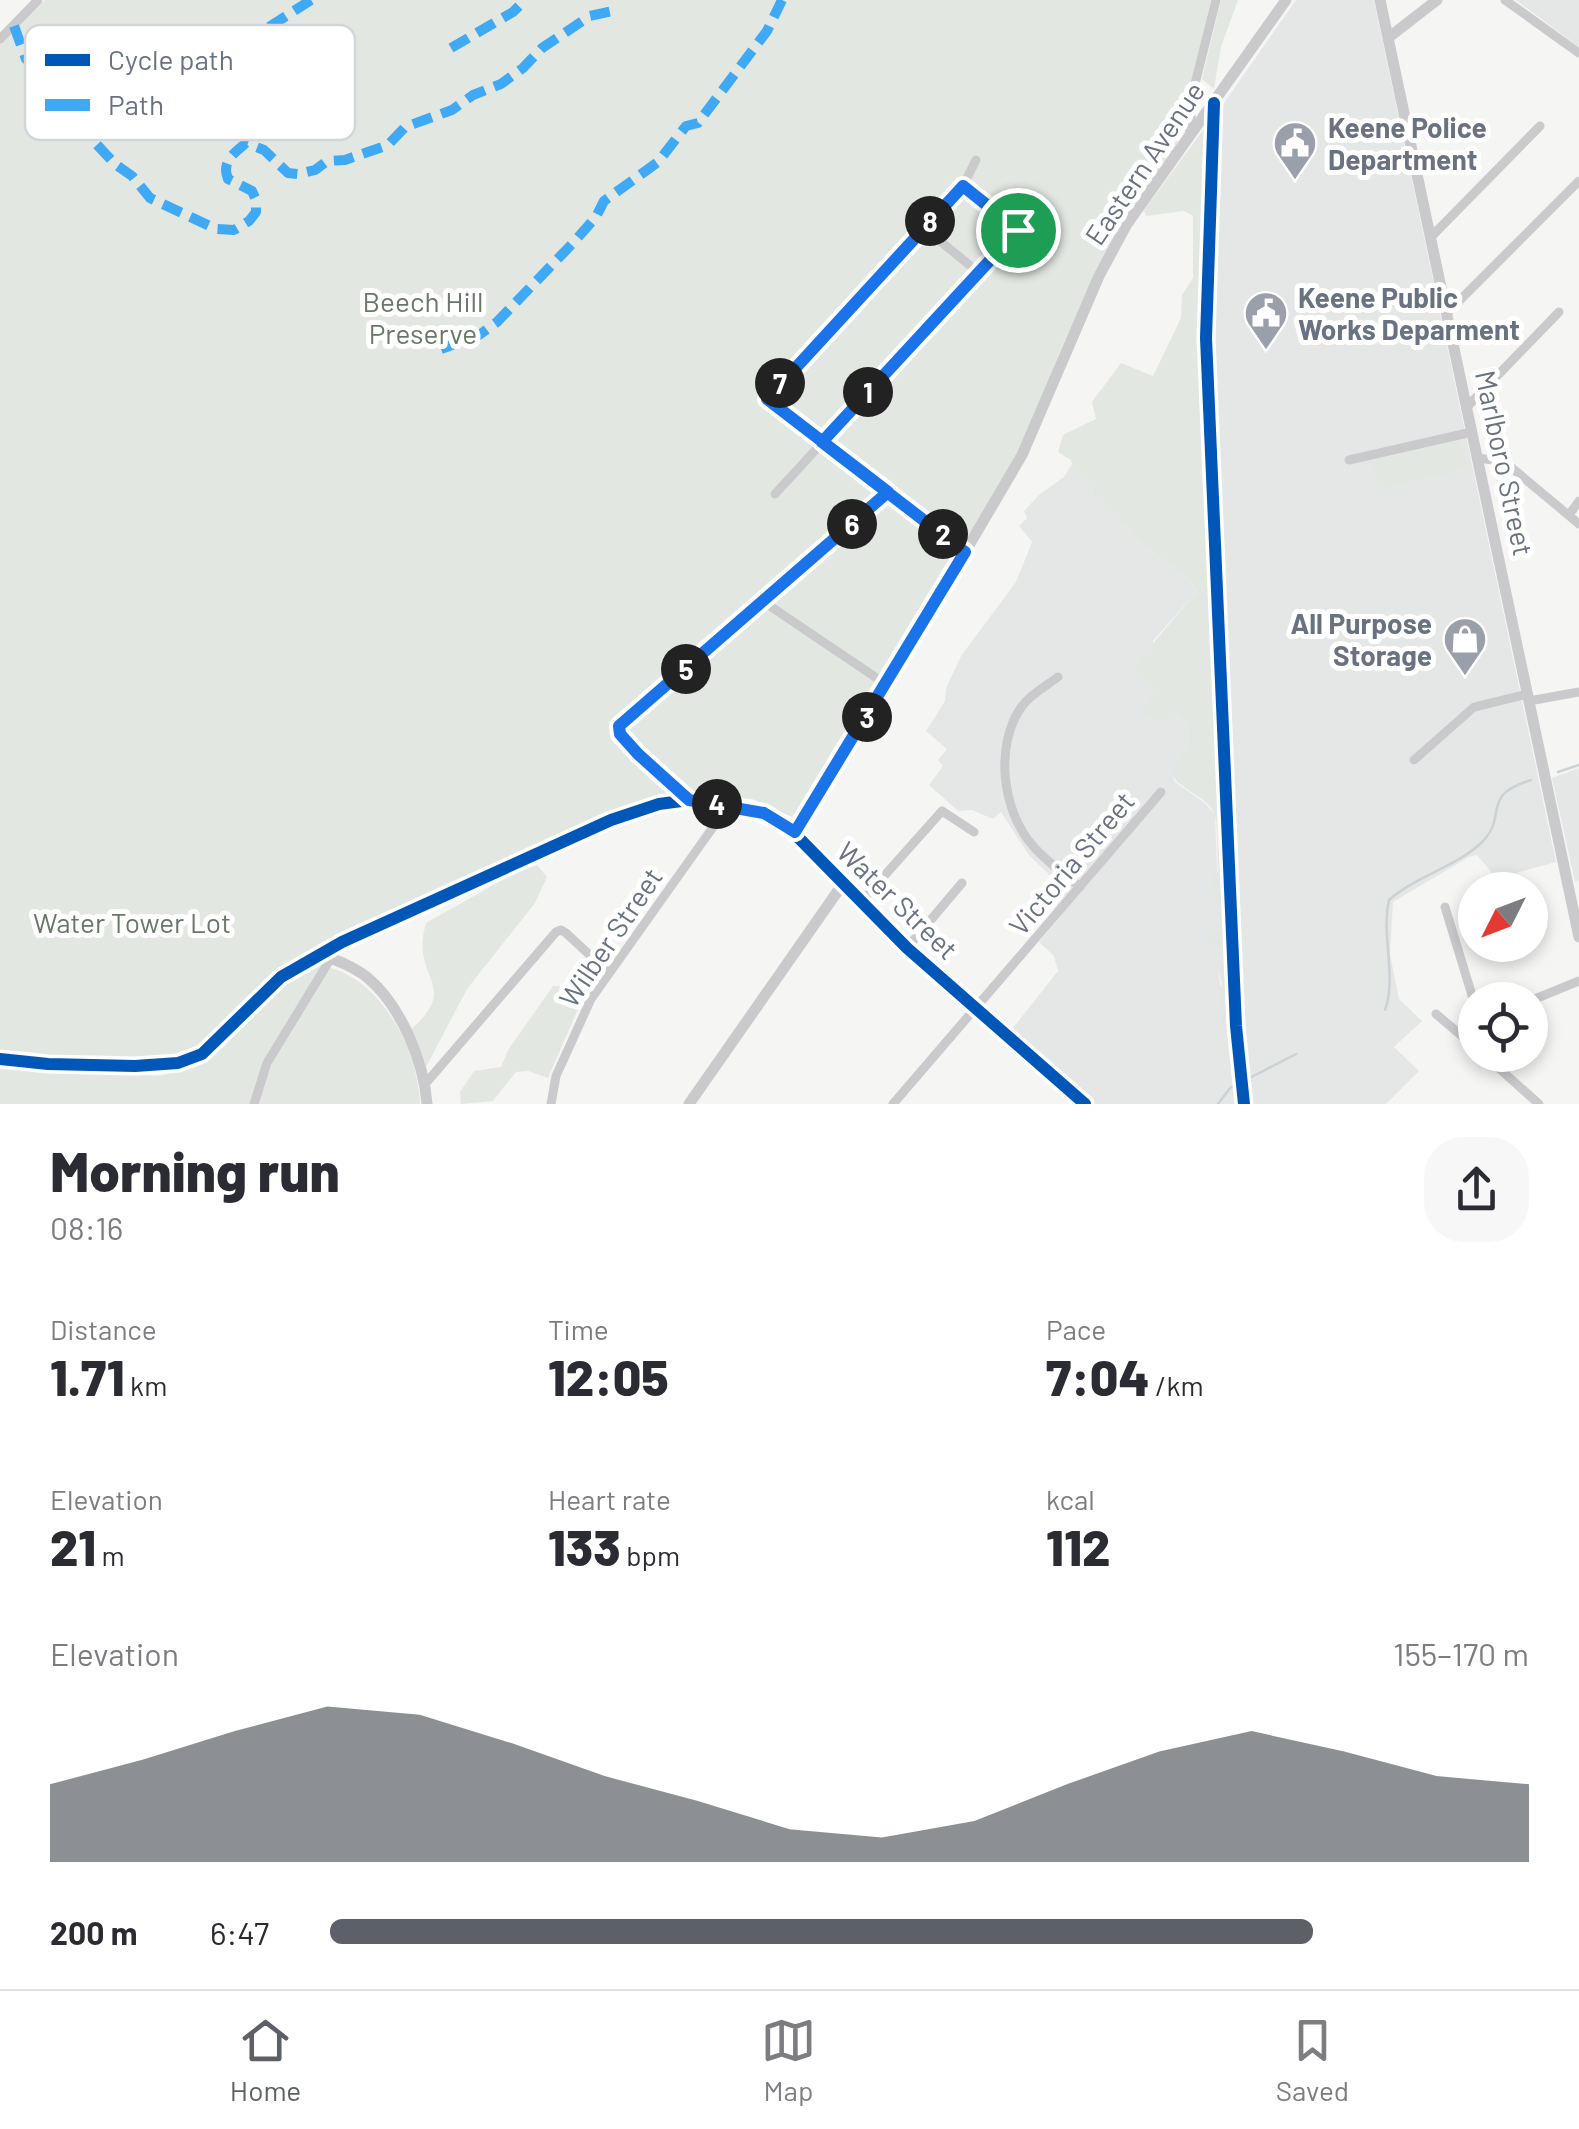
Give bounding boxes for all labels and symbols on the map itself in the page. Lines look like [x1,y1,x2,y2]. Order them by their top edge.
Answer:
legend [25,25,355,140]
text: Cycle path [108,42,234,76]
street label: Eastern Avenue [1077,75,1211,251]
text: Path [108,87,164,121]
place label: Keene Police Department [1328,110,1487,176]
public building icon: Keene Police Department [1272,120,1318,181]
pin [976,188,1061,273]
pin: 8 [905,196,955,246]
place label: Keene Public Works Deparment [1298,280,1520,346]
park label: Beech Hill Preserve [363,284,484,350]
public building icon: Keene Public Works Deparment [1243,290,1289,351]
pin: 7 [755,358,805,408]
pin: 1 [843,367,893,417]
street label: Marlboro Street [1469,367,1541,559]
pin: 6 [827,499,877,549]
pin: 2 [918,509,968,559]
place label: All Purpose Storage [1290,606,1432,672]
shop icon: All Purpose Storage [1442,616,1488,677]
pin: 5 [661,644,711,694]
pin: 3 [842,692,892,742]
pin: 4 [692,779,742,829]
street label: Victoria Street [1001,784,1141,942]
street label: Water Street [831,834,965,966]
street label: Wilber Street [551,861,669,1013]
north arrow [1458,872,1548,962]
park label: Water Tower Lot [33,905,231,939]

